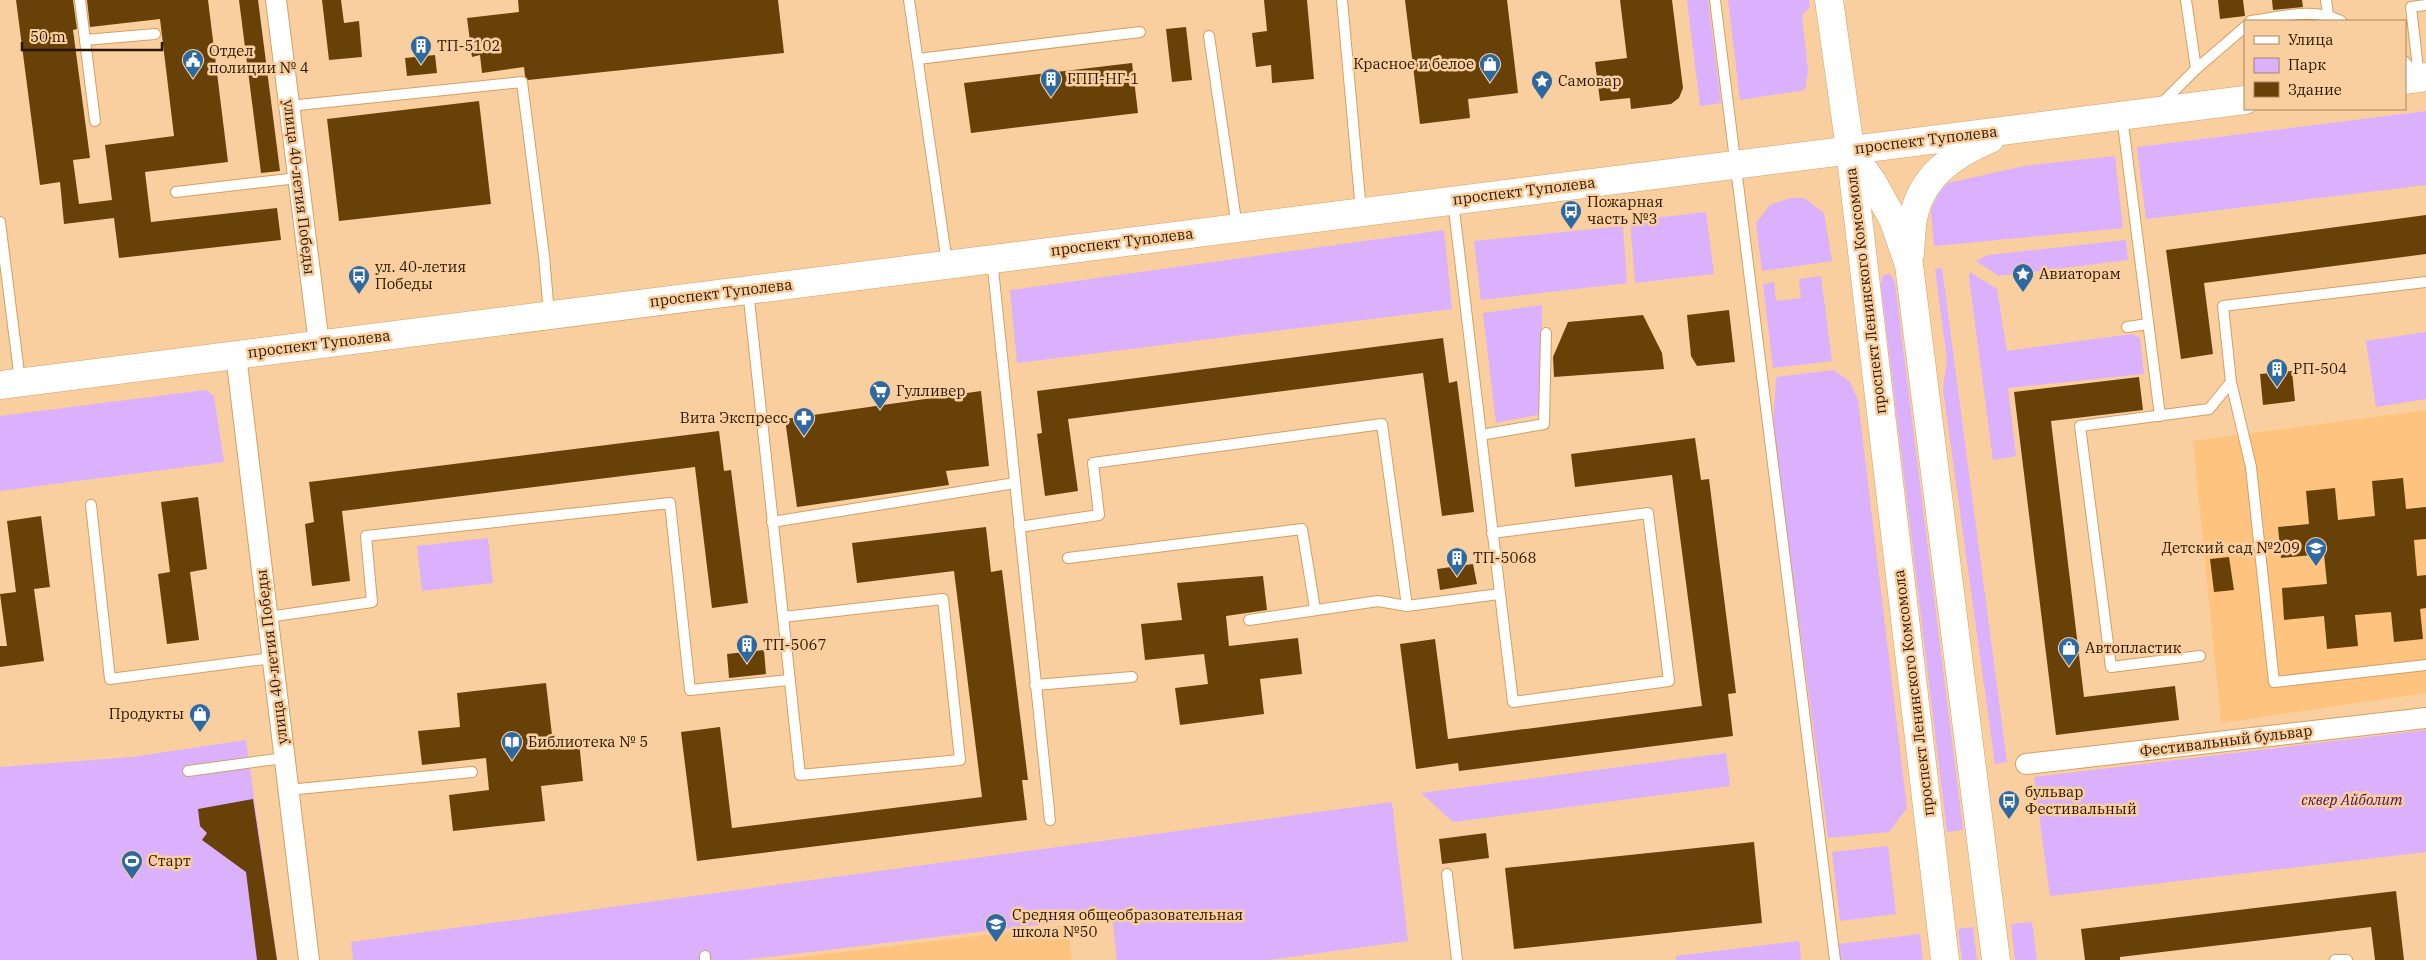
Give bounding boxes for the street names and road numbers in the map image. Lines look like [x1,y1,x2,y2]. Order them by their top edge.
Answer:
street label: улица 40-летия Победы [279,98,320,276]
street label: проспект Туполева [1854,121,1998,158]
street label: проспект Ленинского Комсомола [1841,167,1890,415]
street label: проспект Туполева [1452,172,1596,209]
street label: проспект Туполева [1050,223,1194,260]
street label: проспект Туполева [649,274,793,311]
street label: проспект Туполева [247,325,391,362]
street label: улица 40-летия Победы [251,568,292,746]
street label: проспект Ленинского Комсомола [1889,569,1938,817]
street label: Фестивальный бульвар [2139,720,2313,761]

